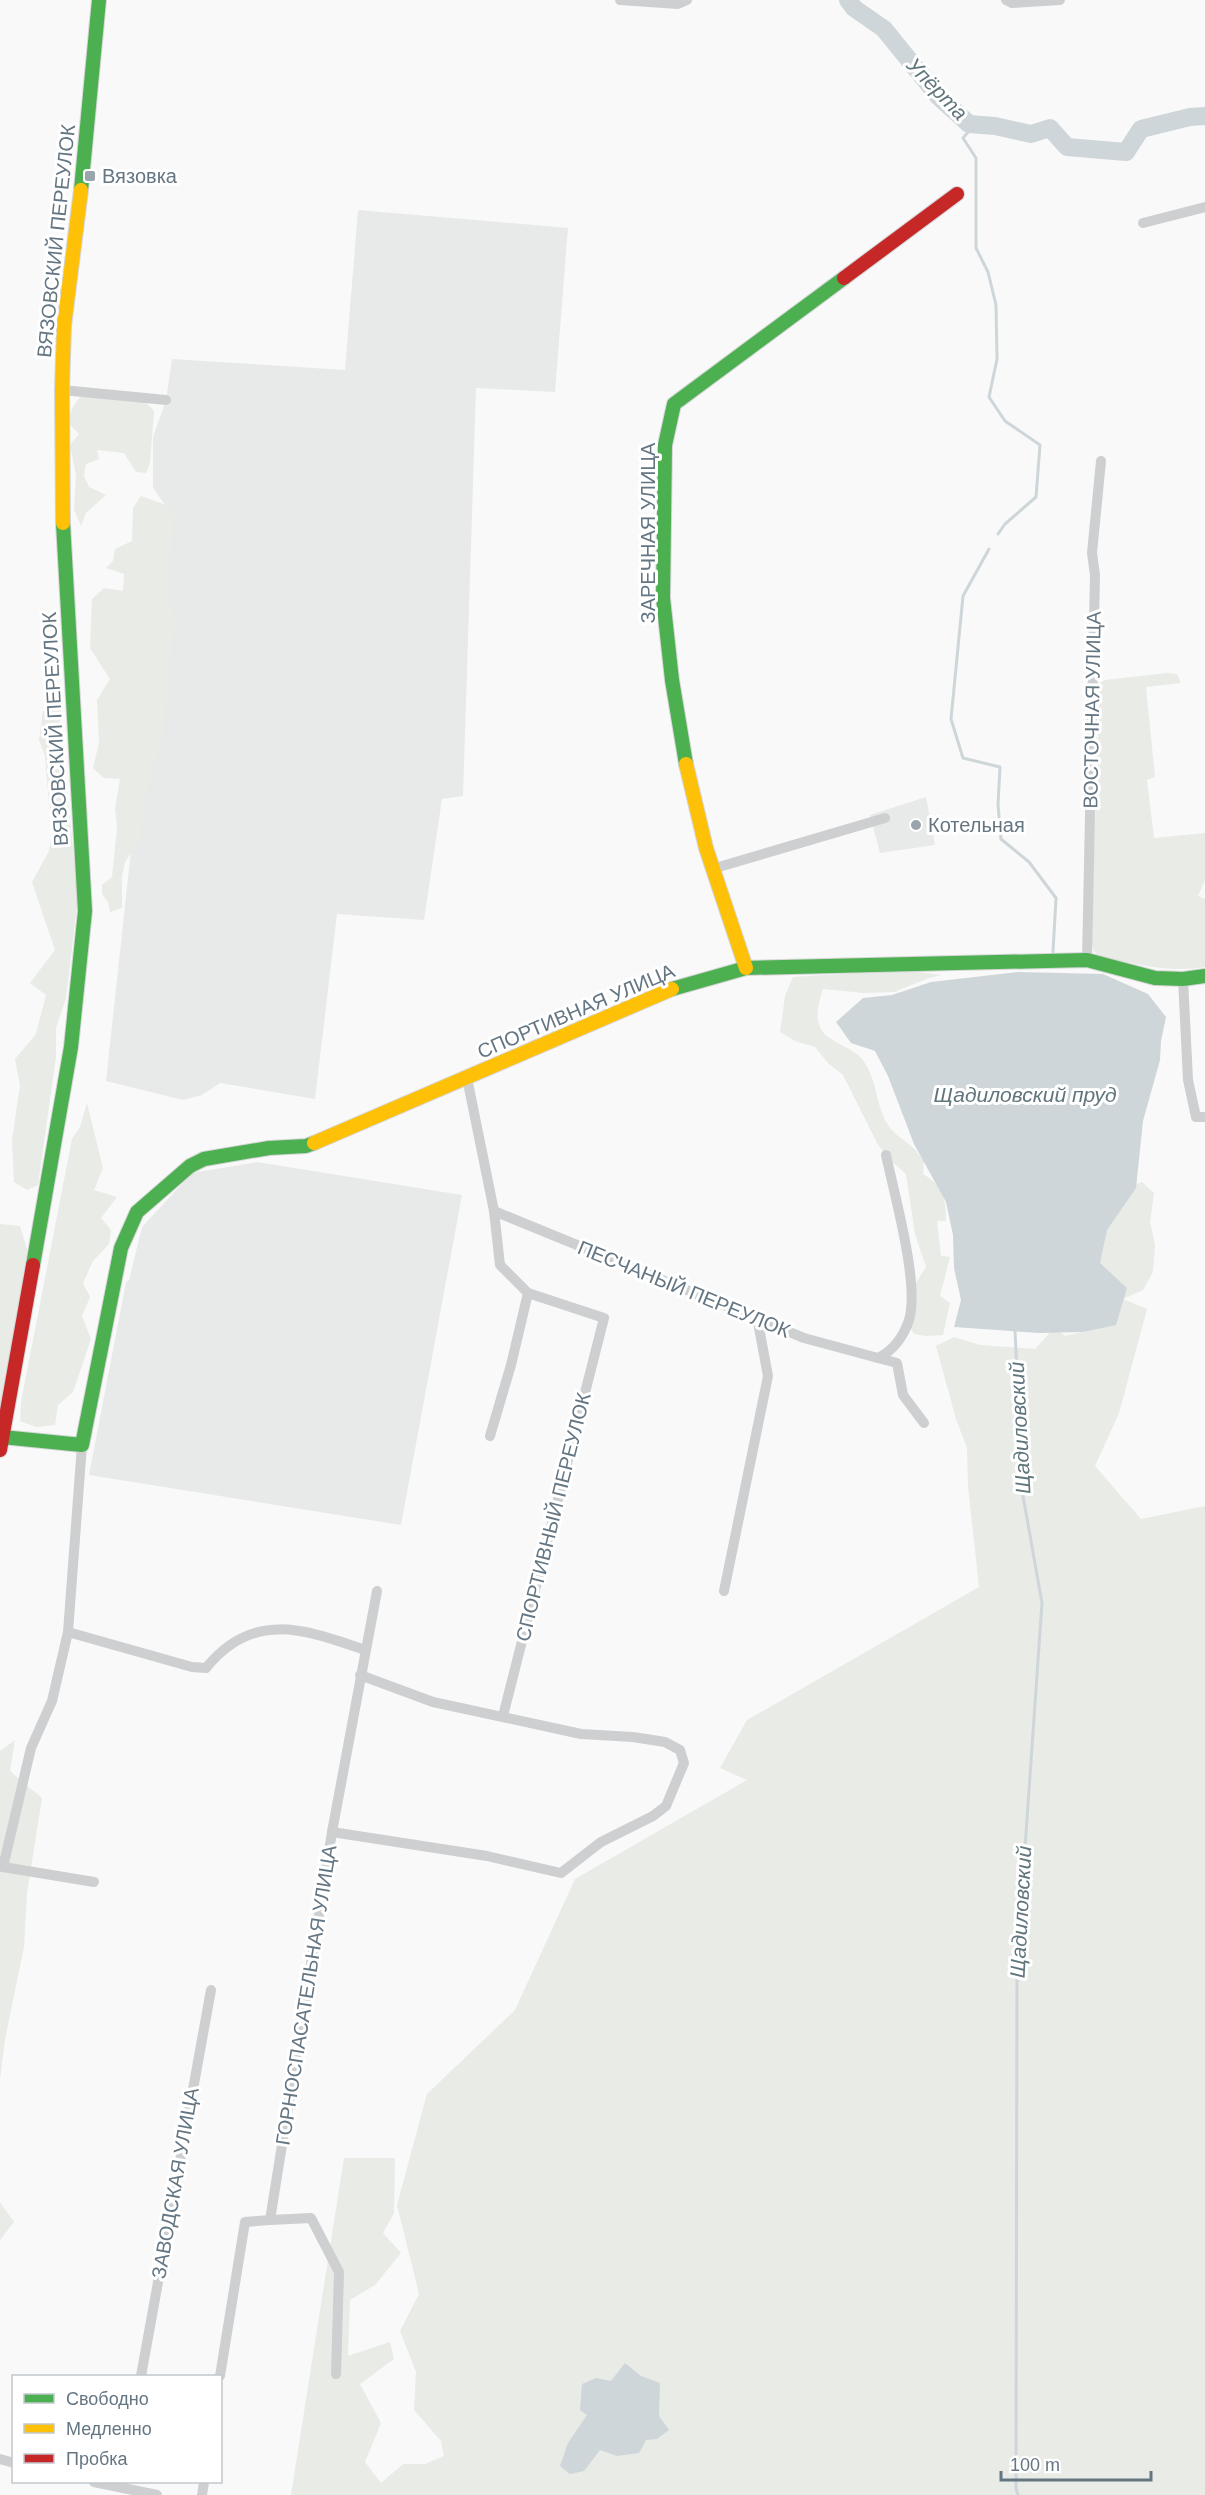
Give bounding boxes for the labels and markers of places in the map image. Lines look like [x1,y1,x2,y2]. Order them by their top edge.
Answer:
place label: Вязовка [102,165,178,187]
marker: Вязовка [83,169,97,183]
place label: Котельная [928,814,1025,836]
marker: Котельная [909,818,923,832]

